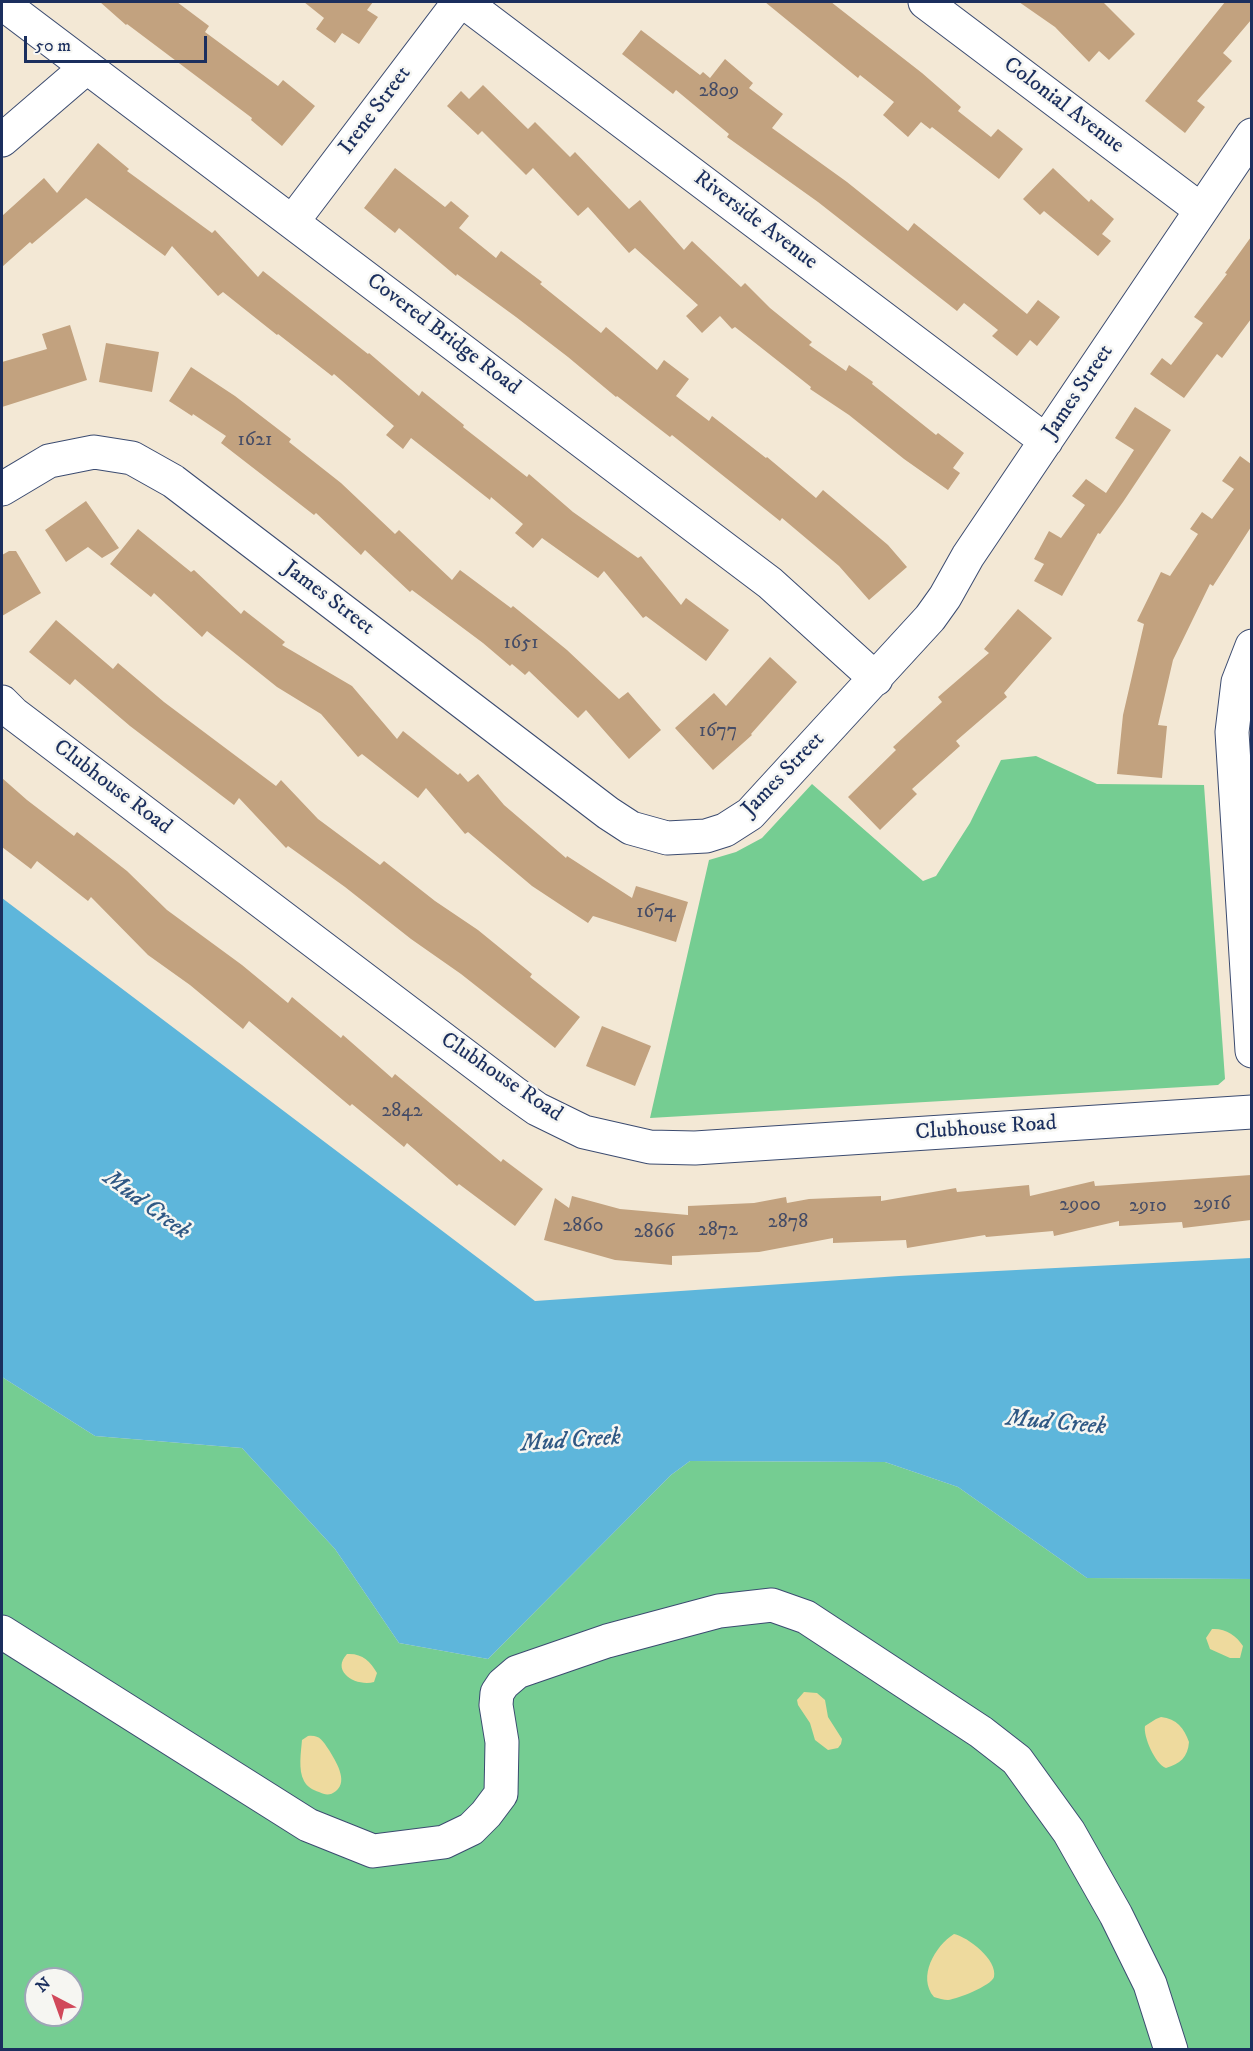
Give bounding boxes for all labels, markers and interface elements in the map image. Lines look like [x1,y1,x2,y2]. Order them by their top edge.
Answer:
scale bar [27,24,210,62]
text: 50 m [35,35,71,57]
street label: Colonial Avenue [998,52,1128,160]
street label: Irene Street [334,62,418,160]
house number: 2809 [699,80,739,104]
street label: Riverside Avenue [688,166,822,276]
street label: Covered Bridge Road [361,269,525,401]
street label: James Street [1038,340,1120,444]
house number: 1621 [238,429,272,453]
street label: James Street [277,556,379,642]
house number: 1651 [504,632,538,656]
house number: 1677 [699,720,737,744]
street label: James Street [737,727,831,823]
street label: Clubhouse Road [48,735,176,841]
house number: 1674 [636,901,676,925]
street label: Clubhouse Road [435,1027,567,1129]
house number: 2842 [381,1100,423,1124]
street label: Clubhouse Road [915,1111,1057,1147]
water label: Mud Creek [97,1165,195,1247]
house number: 2916 [1193,1193,1231,1217]
house number: 2900 [1059,1194,1101,1218]
house number: 2910 [1129,1195,1167,1219]
house number: 2878 [768,1211,808,1235]
house number: 2860 [562,1215,604,1239]
house number: 2872 [698,1219,738,1243]
house number: 2866 [634,1221,674,1245]
water label: Mud Creek [1005,1405,1107,1443]
water label: Mud Creek [520,1424,622,1460]
north arrow [24,1967,84,2027]
text: N [32,1973,55,1997]

